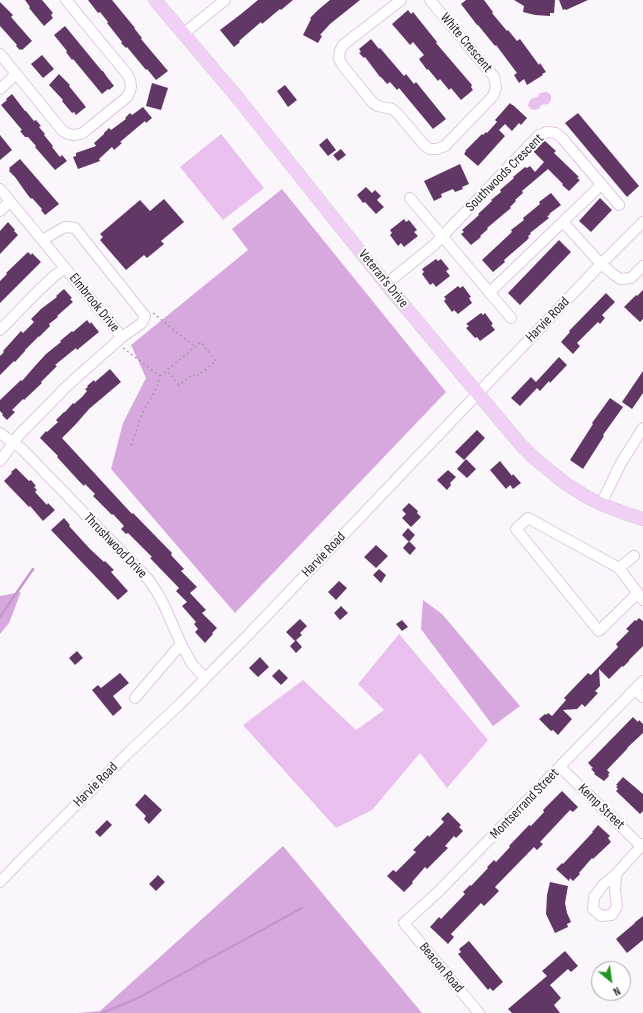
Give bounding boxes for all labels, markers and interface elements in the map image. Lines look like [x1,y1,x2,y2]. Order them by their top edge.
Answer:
street label: White Crescent [436,10,496,76]
street label: Southwoods Crescent [463,131,547,215]
street label: Veteran's Drive [355,247,411,311]
street label: Elmbrook Drive [65,270,123,336]
street label: Harvie Road [523,294,573,346]
street label: Thrushwood Drive [80,510,150,582]
street label: Harvie Road [299,529,349,581]
street label: Harvie Road [70,759,122,811]
street label: Montserrand Street [487,765,563,843]
street label: Kemp Street [574,781,628,833]
street label: Beacon Road [415,940,467,996]
north arrow [591,961,631,1001]
text: N [611,984,622,998]

